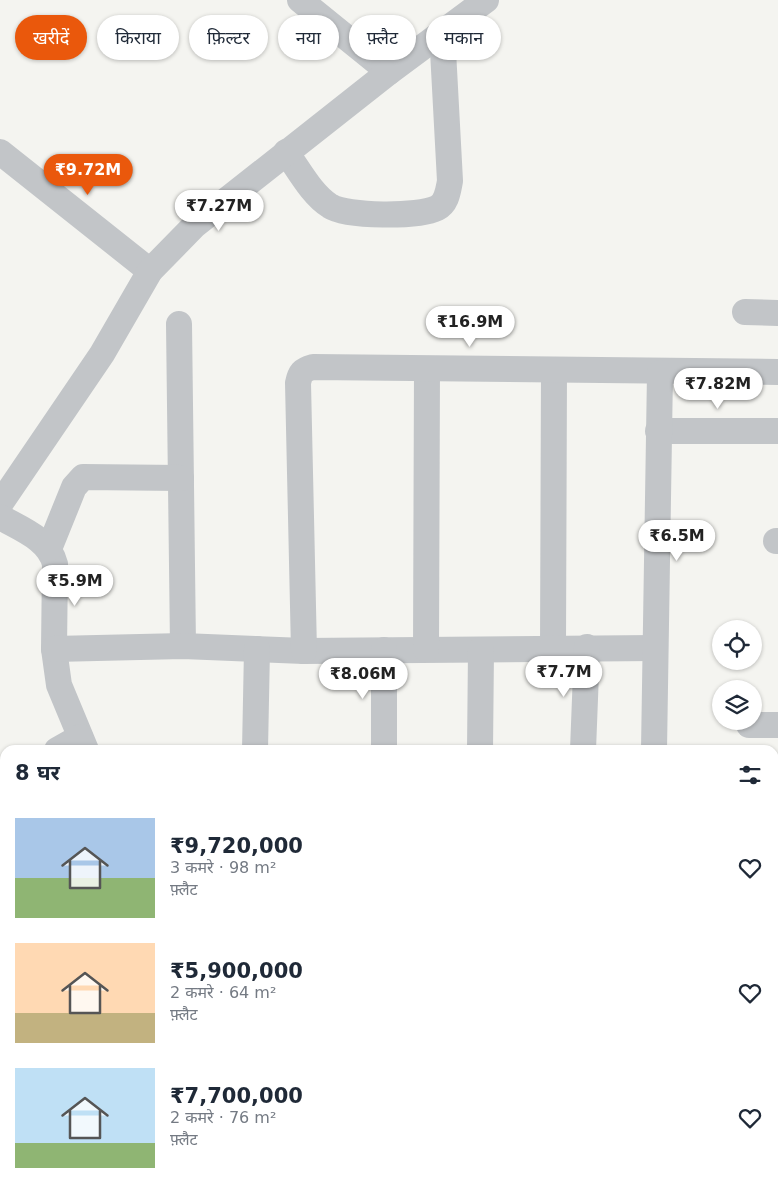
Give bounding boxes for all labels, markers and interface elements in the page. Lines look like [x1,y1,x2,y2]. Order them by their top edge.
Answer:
chip: खरीदें [15,15,87,60]
chip: किराया [97,15,179,60]
chip: फ़िल्टर [189,15,268,60]
chip: नया [278,15,339,60]
chip: फ़्लैट [349,15,416,60]
chip: मकान [426,15,501,60]
pin: ₹9.72M [47,154,129,196]
text: ₹9.72M [55,160,121,179]
pin: ₹7.27M [178,190,260,232]
text: ₹7.27M [186,196,252,215]
pin: ₹16.9M [429,306,511,348]
text: ₹16.9M [437,312,503,331]
pin: ₹7.82M [677,368,759,410]
text: ₹7.82M [685,374,751,393]
pin: ₹6.5M [642,520,712,562]
text: ₹6.5M [649,526,705,545]
pin: ₹5.9M [40,564,110,607]
text: ₹5.9M [47,571,103,590]
map controls [712,620,762,730]
button: locate [712,620,762,670]
pin: ₹7.7M [529,656,599,698]
pin: ₹8.06M [322,658,404,700]
text: ₹7.7M [536,662,592,681]
text: ₹8.06M [330,664,396,683]
button: layers [712,680,762,730]
text: 8 घर [15,761,60,785]
icon: filters [736,761,764,789]
text: ₹9,720,000 [170,834,303,858]
icon: home [55,838,115,898]
icon: heart [736,854,764,882]
text: 3 कमरे · 98 m² [170,858,276,877]
text: फ़्लैट [170,880,198,899]
text: ₹5,900,000 [170,959,303,983]
icon: home [55,963,115,1023]
icon: heart [736,979,764,1007]
text: 2 कमरे · 64 m² [170,983,276,1002]
text: फ़्लैट [170,1005,198,1024]
text: ₹7,700,000 [170,1084,303,1108]
icon: home [55,1088,115,1148]
icon: heart [736,1104,764,1132]
text: 2 कमरे · 76 m² [170,1108,276,1127]
text: फ़्लैट [170,1130,198,1149]

